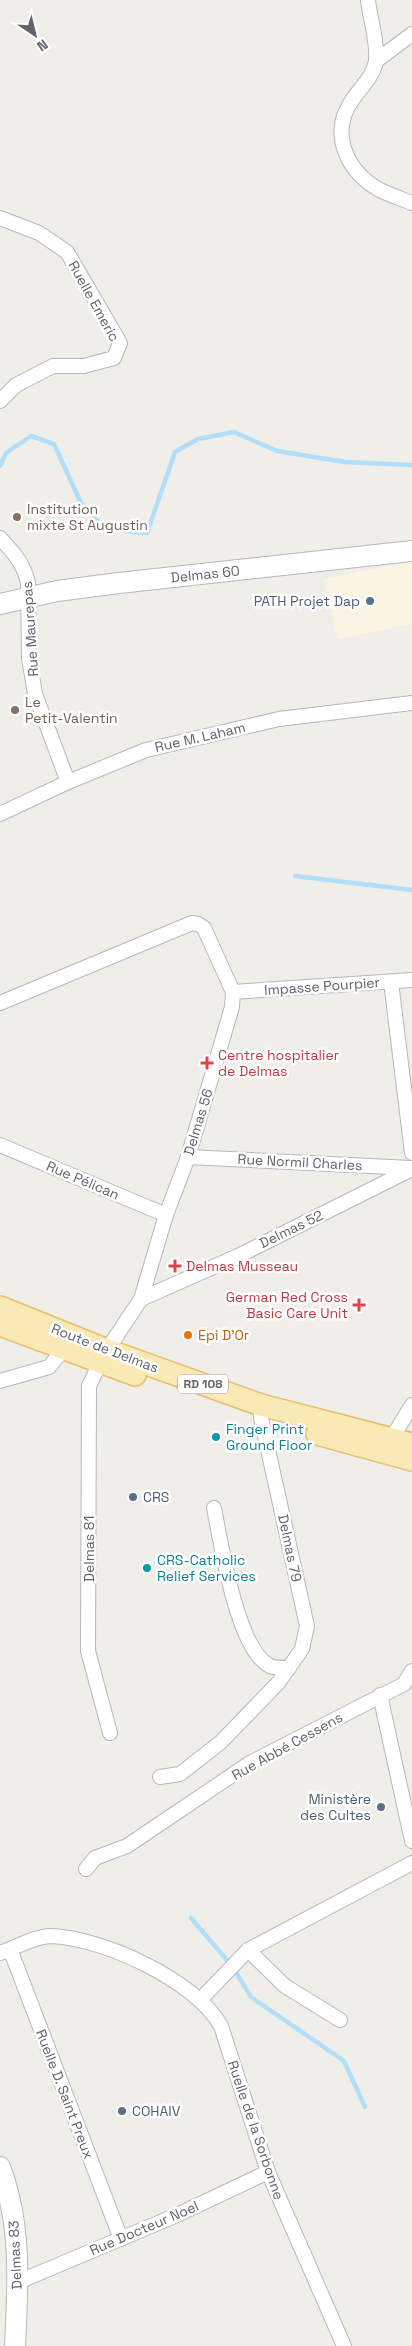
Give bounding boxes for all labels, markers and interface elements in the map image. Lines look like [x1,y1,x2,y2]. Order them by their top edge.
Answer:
north arrow [10,10,60,60]
text: N [33,36,51,56]
street label: Ruelle Emeric [64,257,124,345]
place label: Institution mixte St Augustin [27,500,148,534]
marker: Institution mixte St Augustin [11,511,23,523]
street label: Delmas 60 [169,561,241,587]
street label: Rue Maurepas [18,581,42,677]
place label: PATH Projet Dap [254,592,360,610]
marker: PATH Projet Dap [364,595,376,607]
place label: Le Petit-Valentin [25,693,118,727]
marker: Le Petit-Valentin [9,704,21,716]
street label: Rue M. Laham [153,718,247,756]
street label: Impasse Pourpier [264,973,380,999]
place label: Centre hospitalier de Delmas [218,1046,339,1080]
marker: Centre hospitalier de Delmas [200,1056,214,1070]
street label: Delmas 56 [179,1086,217,1158]
street label: Rue Normil Charles [237,1150,363,1174]
street label: Rue Pélican [44,1157,122,1203]
street label: Delmas 52 [256,1206,326,1252]
place label: Delmas Musseau [186,1257,298,1275]
marker: Delmas Musseau [168,1259,182,1273]
place label: German Red Cross Basic Care Unit [226,1288,348,1322]
marker: German Red Cross Basic Care Unit [352,1298,366,1312]
street label: Route de Delmas [49,1319,161,1377]
place label: Epi D'Or [198,1326,249,1344]
marker: Epi D'Or [182,1329,194,1341]
road number: RD 108 [178,1375,228,1394]
place label: Finger Print Ground Floor [226,1420,312,1454]
marker: Finger Print Ground Floor [210,1431,222,1443]
place label: CRS [143,1488,169,1506]
marker: CRS [127,1491,139,1503]
street label: Delmas 79 [274,1513,306,1583]
street label: Delmas 81 [80,1516,98,1582]
place label: CRS-Catholic Relief Services [157,1551,256,1585]
marker: CRS-Catholic Relief Services [141,1562,153,1574]
street label: Rue Abbé Cessens [228,1708,346,1784]
place label: Ministère des Cultes [300,1790,371,1824]
marker: Ministère des Cultes [375,1801,387,1813]
street label: Ruelle D. Saint Preux [32,2027,98,2161]
street label: Ruelle de la Sorbonne [224,2058,288,2202]
place label: COHAIV [132,2102,181,2120]
marker: COHAIV [116,2105,128,2117]
street label: Rue Docteur Noel [87,2197,201,2259]
street label: Delmas 83 [4,2220,26,2290]

